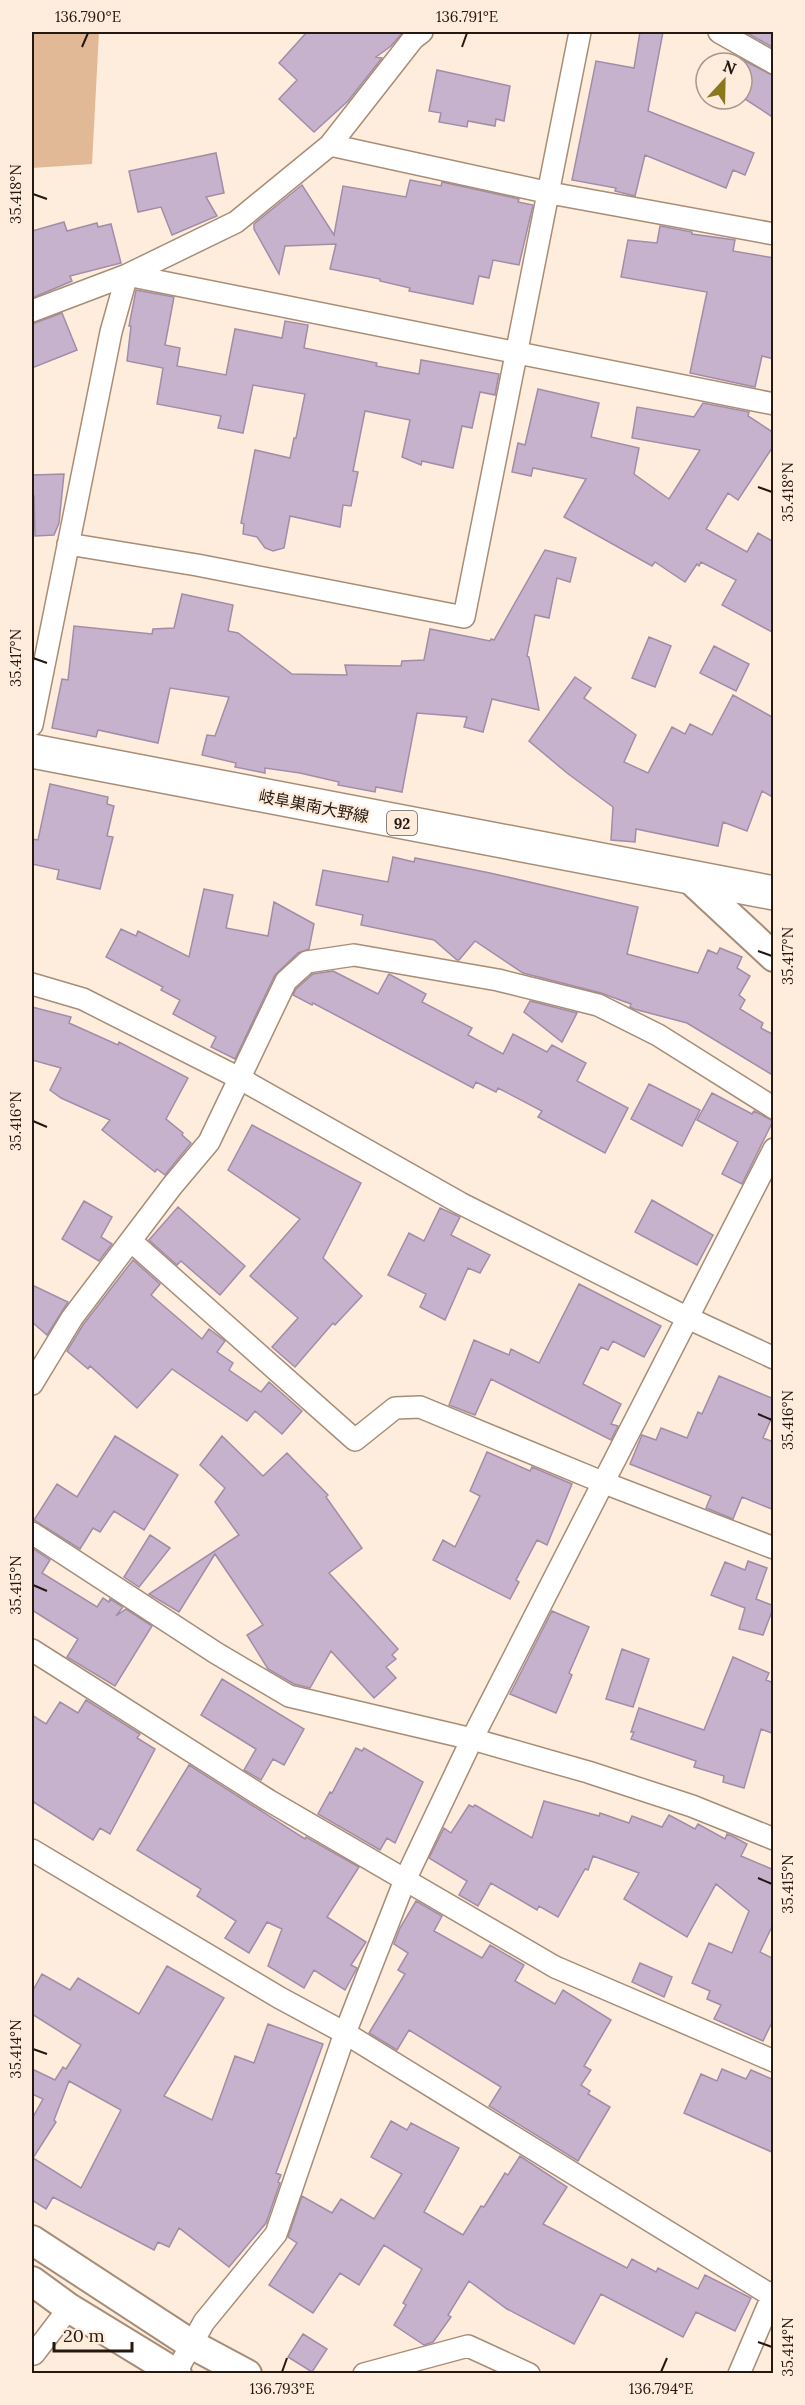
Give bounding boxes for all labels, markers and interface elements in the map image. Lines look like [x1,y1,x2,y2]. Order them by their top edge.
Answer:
text: 136.790°E [55,7,121,26]
text: 136.791°E [436,7,498,26]
north arrow [694,51,754,111]
text: N [720,56,739,79]
text: 35.418°N [6,164,25,224]
text: 35.418°N [778,462,797,522]
text: 35.417°N [6,629,25,687]
street label: 岐阜巣南大野線 [257,785,371,827]
road number: 92 [387,811,417,835]
text: 35.417°N [778,927,797,985]
text: 35.416°N [6,1091,25,1151]
text: 35.416°N [778,1390,797,1450]
text: 35.415°N [6,1555,25,1615]
text: 35.415°N [778,1854,797,1914]
text: 35.414°N [6,2019,25,2079]
scale bar [54,2315,132,2353]
text: 35.414°N [778,2317,797,2377]
text: 20 m [63,2324,105,2347]
text: 136.793°E [249,2379,315,2398]
text: 136.794°E [629,2379,693,2398]

